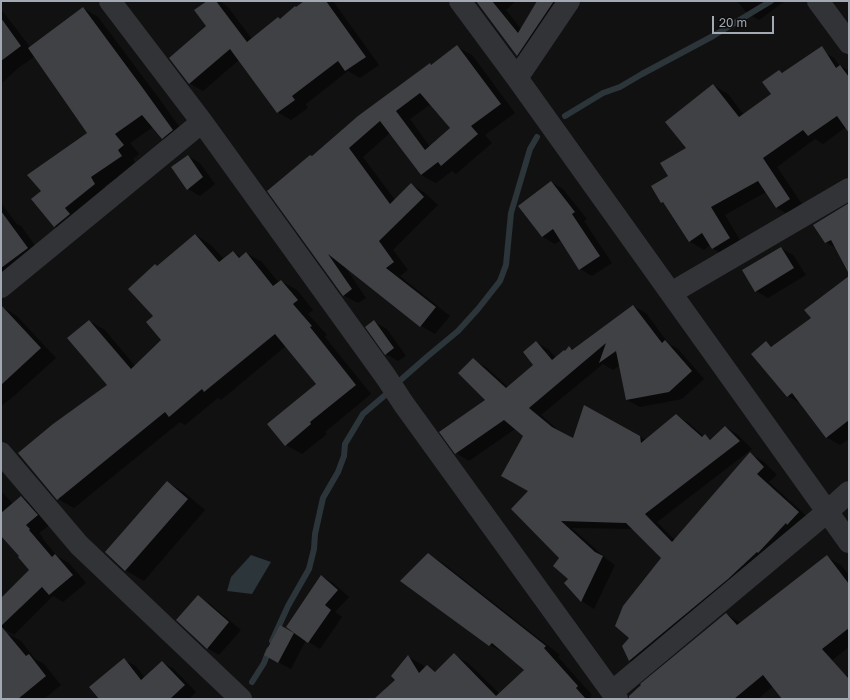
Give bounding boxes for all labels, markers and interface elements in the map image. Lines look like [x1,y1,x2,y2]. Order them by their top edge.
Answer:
scale bar [714,8,776,34]
text: 20 m [719,15,747,30]

